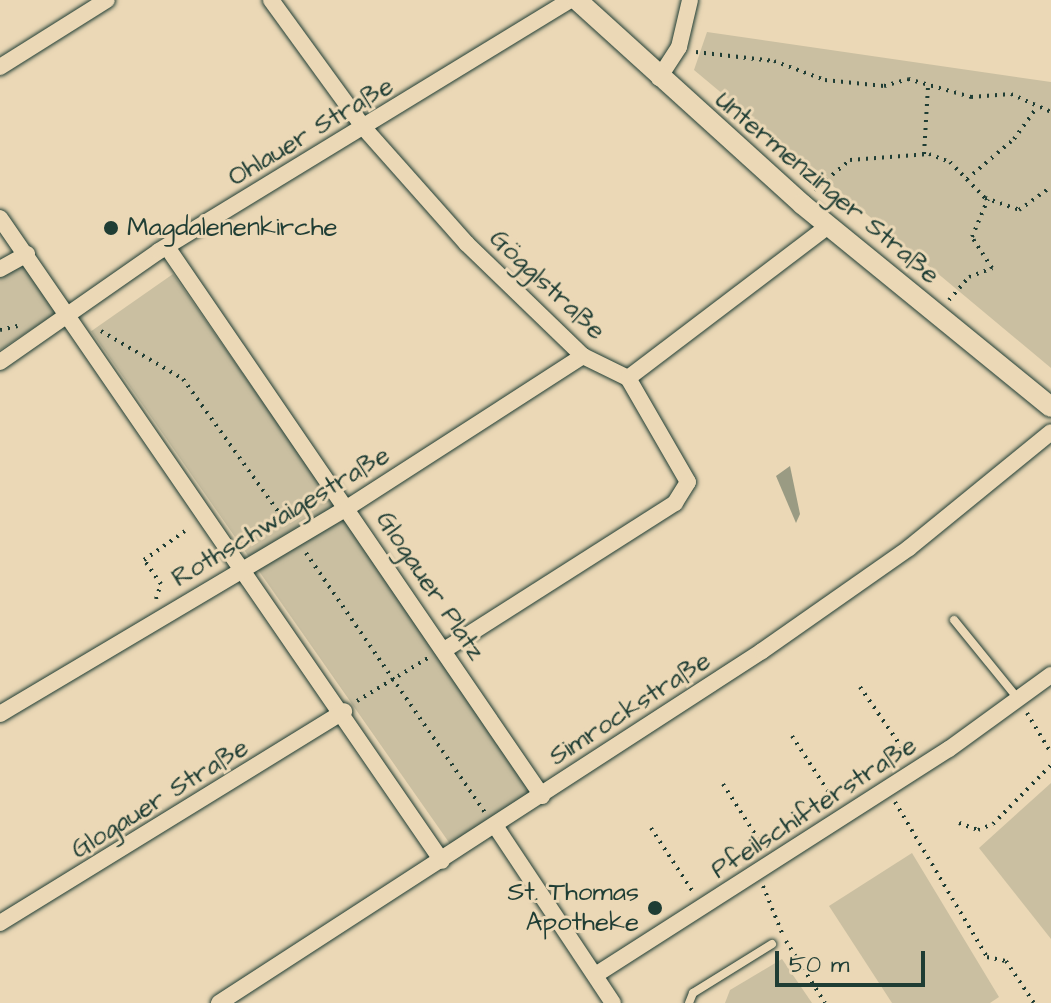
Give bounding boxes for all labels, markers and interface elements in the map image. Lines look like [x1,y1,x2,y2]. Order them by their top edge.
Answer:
street label: Ohlauer Straße [223,70,399,194]
street label: Untermenzinger Straße [708,85,946,291]
place label: Magdalenenkirche [127,212,338,244]
marker: Magdalenenkirche [102,219,120,237]
street label: Gögglstraße [483,223,611,347]
street label: Rothschwaigestraße [167,440,395,594]
street label: Glogauer Platz [369,506,491,666]
street label: Simrockstraße [544,645,716,773]
street label: Pfeilschifterstraße [706,730,922,886]
street label: Glogauer Straße [66,732,254,866]
place label: St. Thomas Apotheke [508,877,639,938]
marker: St. Thomas Apotheke [646,899,664,917]
scale bar [779,935,929,985]
text: 50 m [789,948,849,982]

